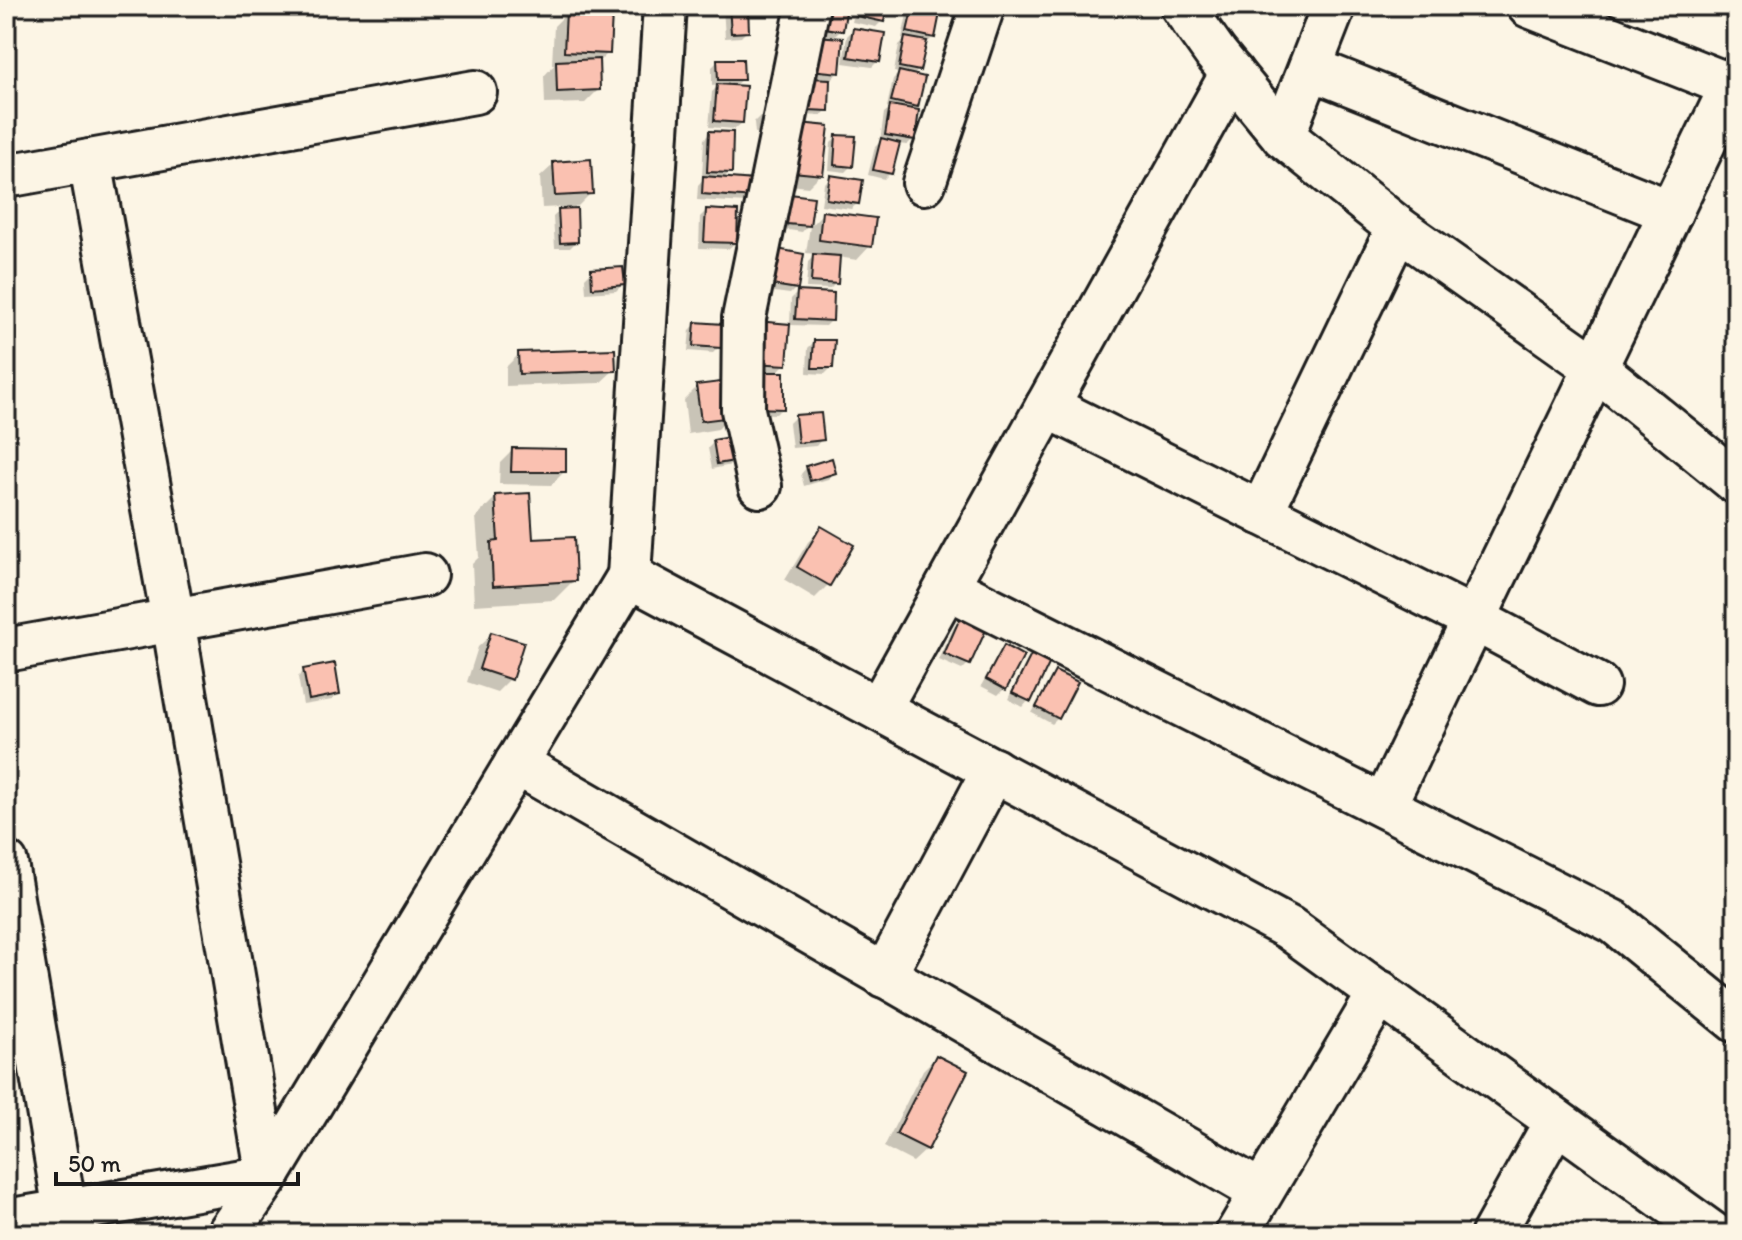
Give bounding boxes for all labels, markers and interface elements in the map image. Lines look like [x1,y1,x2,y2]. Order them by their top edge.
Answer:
scale bar [56,1136,298,1186]
text: 50 m [68,1149,121,1178]

